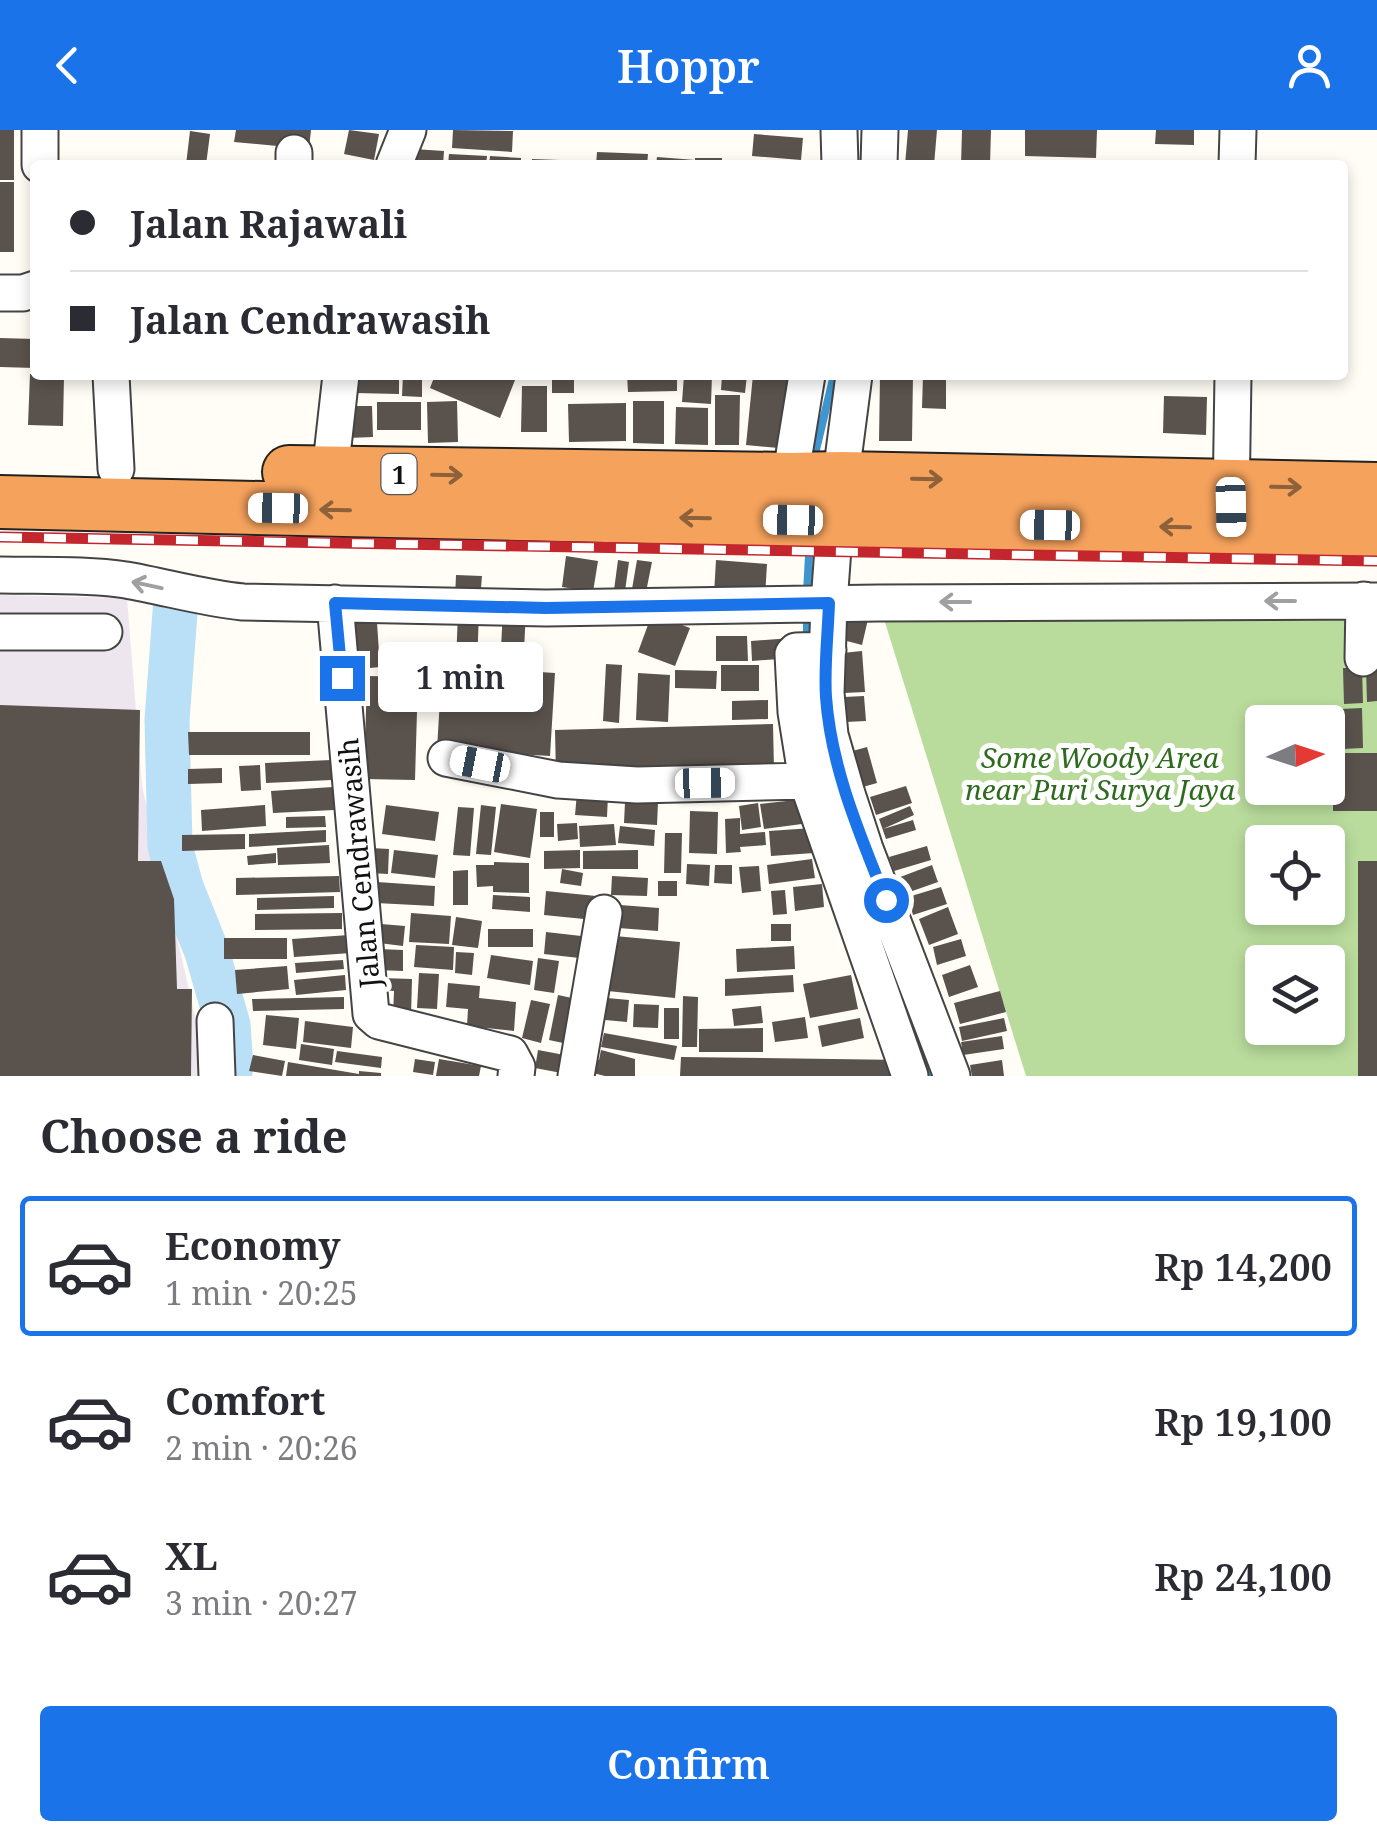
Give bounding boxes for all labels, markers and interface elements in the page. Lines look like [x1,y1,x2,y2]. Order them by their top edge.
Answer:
text: Hoppr [617,35,760,96]
icon: back [40,38,95,93]
icon: person [1282,38,1337,93]
text: Jalan Rajawali [130,197,407,249]
text: Jalan Cendrawasih [130,293,491,345]
road number: 1 [382,454,416,494]
one-way arrow [431,465,463,484]
one-way arrow [910,470,942,489]
car [1215,477,1247,537]
one-way arrow [1270,477,1302,496]
car [248,492,308,524]
one-way arrow [320,500,352,519]
car [763,504,823,536]
one-way arrow [680,508,712,528]
car [1020,509,1080,541]
one-way arrow [1159,518,1191,537]
one-way arrow [132,574,164,593]
one-way arrow [939,592,972,612]
one-way arrow [1264,592,1296,610]
callout: 1 min [377,643,542,713]
text: 1 min [416,655,505,698]
route end [320,656,365,701]
north arrow [1245,705,1345,805]
map controls [1245,705,1345,1045]
street label: Jalan Cendrawasih [328,737,388,990]
park label: Some Woody Area near Puri Surya Jaya [965,738,1236,808]
car [448,744,512,784]
car [675,767,735,799]
button: locate [1245,825,1345,925]
route start [864,878,909,923]
button: layers [1245,945,1345,1045]
text: Choose a ride [40,1105,348,1166]
text: Economy [165,1219,341,1271]
icon: car [45,1221,135,1311]
text: Rp 14,200 [1154,1240,1332,1292]
text: 1 min · 20:25 [165,1271,358,1314]
text: Comfort [165,1374,325,1426]
icon: car [45,1376,135,1466]
text: Rp 19,100 [1154,1395,1332,1447]
text: 2 min · 20:26 [165,1426,358,1469]
text: XL [165,1529,218,1581]
icon: car [45,1531,135,1621]
text: Rp 24,100 [1154,1550,1332,1602]
text: 3 min · 20:27 [165,1581,358,1624]
button: Confirm [40,1706,1337,1821]

